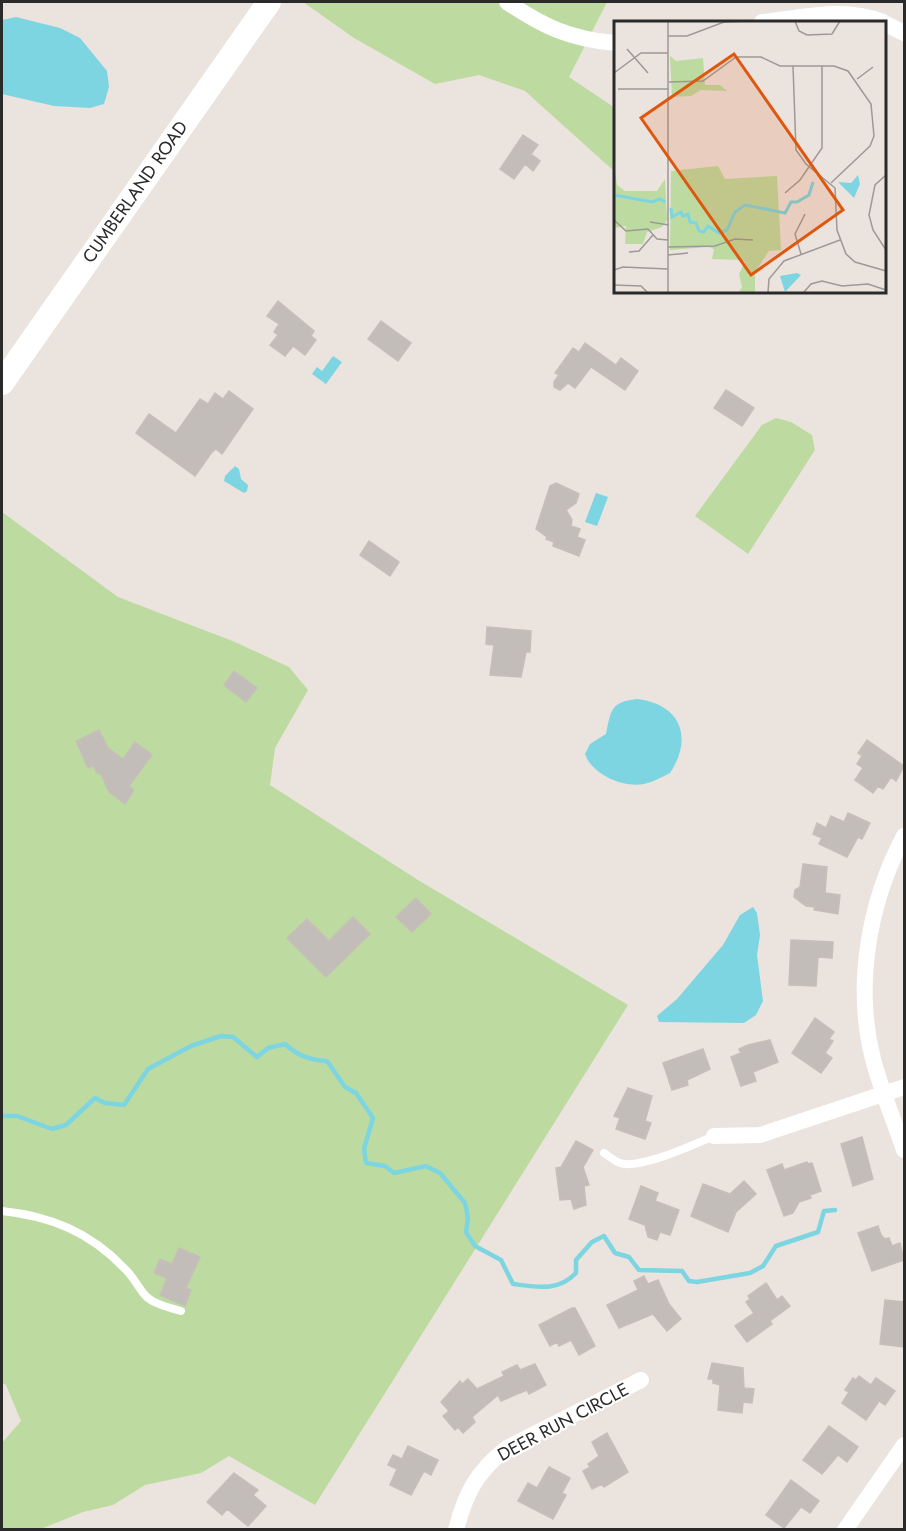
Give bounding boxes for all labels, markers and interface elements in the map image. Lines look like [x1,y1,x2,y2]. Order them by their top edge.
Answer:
inset map [614,21,885,292]
street label: CUMBERLAND ROAD [76,116,194,268]
street label: DEER RUN CIRCLE [493,1376,633,1468]

